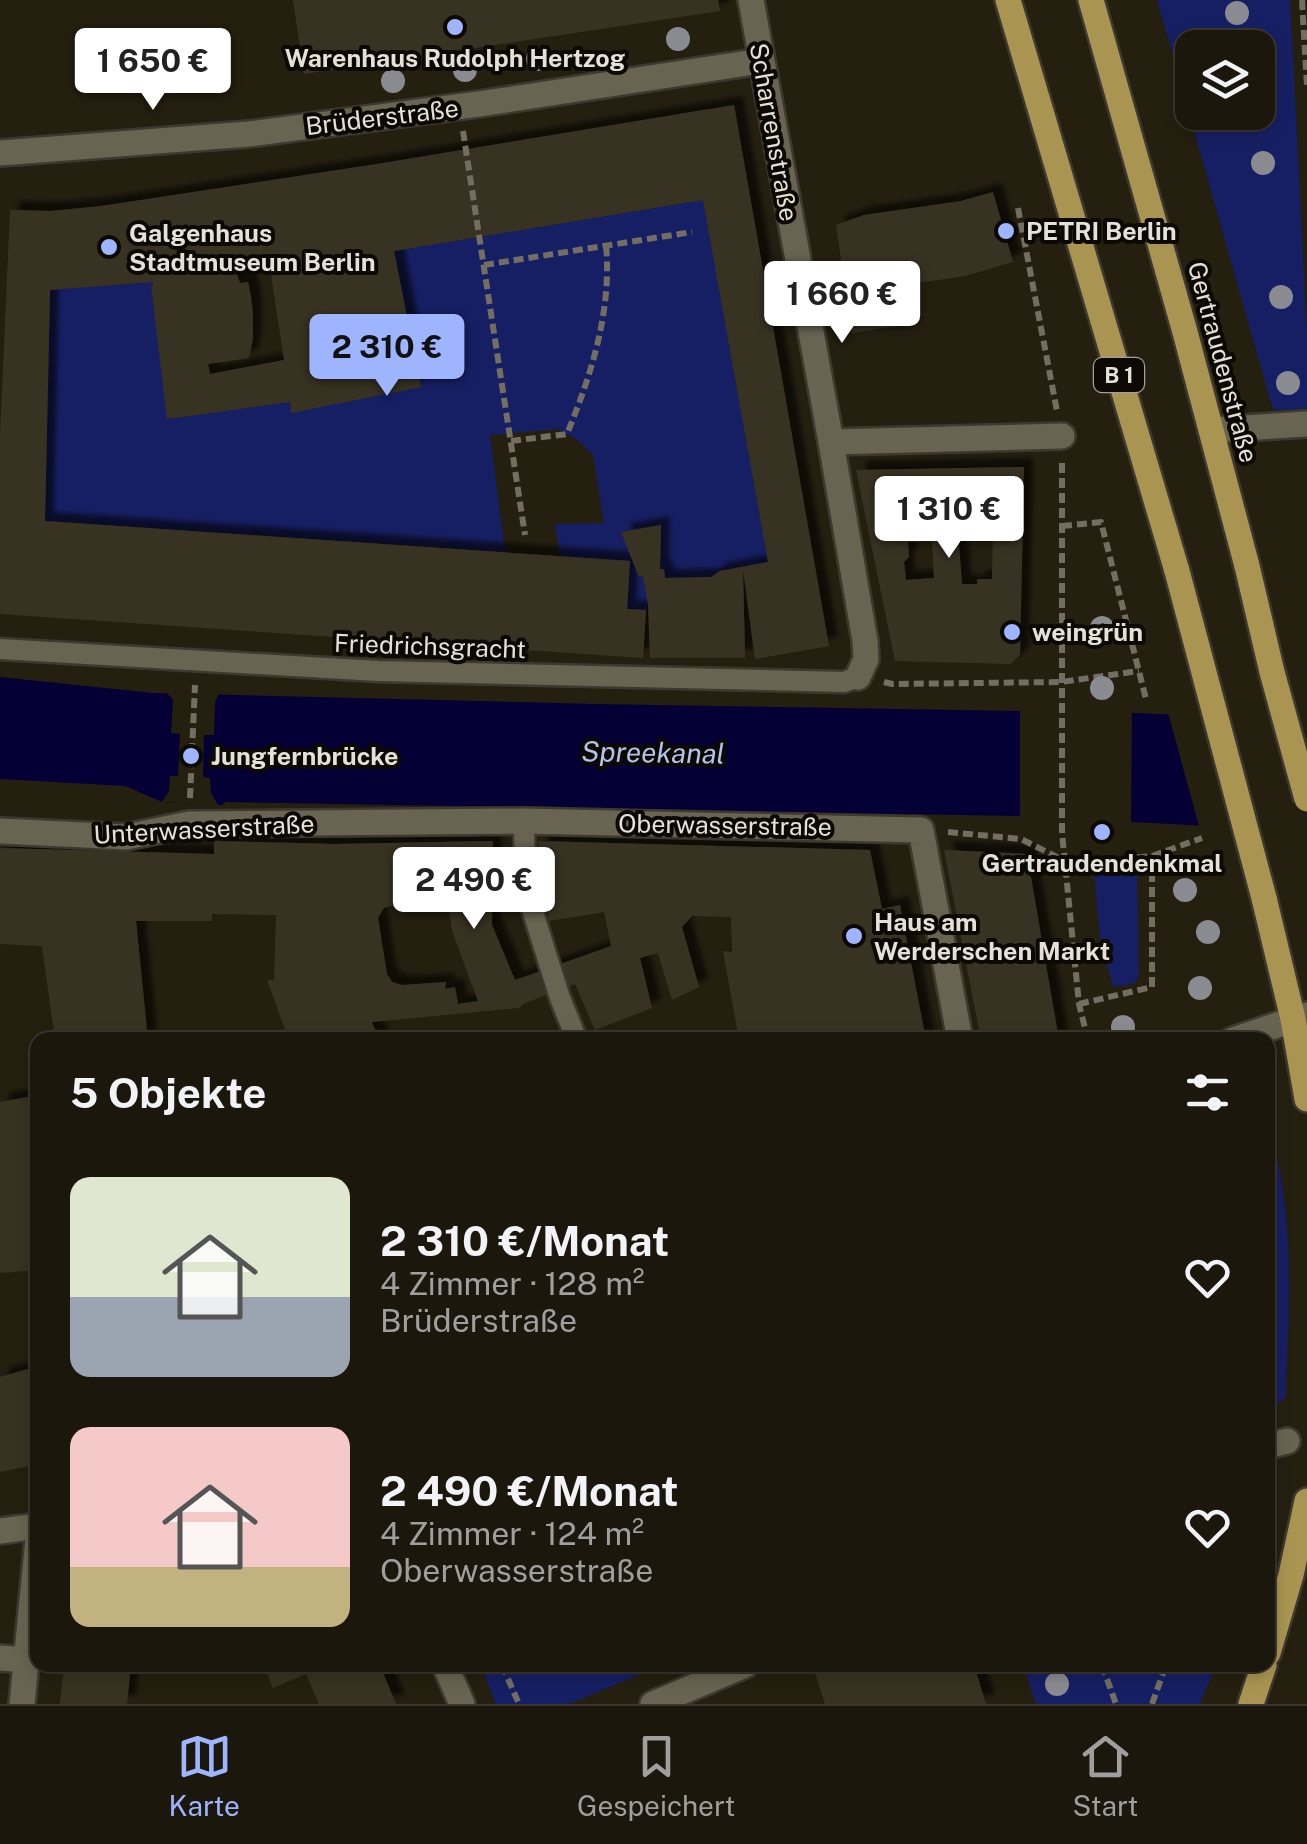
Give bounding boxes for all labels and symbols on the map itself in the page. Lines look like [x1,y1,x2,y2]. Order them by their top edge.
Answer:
marker: Warenhaus Rudolph Hertzog [444,16,466,38]
pin: 1 650 € [61,28,245,113]
street label: Scharrenstraße [744,41,804,223]
place label: Warenhaus Rudolph Hertzog [285,43,625,73]
street label: Brüderstraße [304,93,460,141]
place label: PETRI Berlin [1026,216,1177,246]
place label: Galgenhaus Stadtmuseum Berlin [129,218,376,277]
marker: PETRI Berlin [995,220,1017,242]
marker: Galgenhaus Stadtmuseum Berlin [98,236,120,258]
street label: Gertraudenstraße [1182,258,1264,466]
pin: 1 660 € [750,261,934,346]
pin: 2 310 € [295,314,479,399]
road number: B 1 [1094,358,1144,392]
pin: 1 310 € [857,476,1041,561]
place label: weingrün [1032,617,1143,647]
marker: weingrün [1001,621,1023,643]
street label: Friedrichsgracht [333,628,527,664]
water label: Spreekanal [581,734,725,770]
place label: Jungfernbrücke [211,741,399,771]
marker: Jungfernbrücke [180,745,202,767]
street label: Unterwasserstraße [93,808,315,850]
street label: Oberwasserstraße [618,808,832,842]
marker: Gertraudendenkmal [1091,821,1113,843]
pin: 2 490 € [382,847,566,932]
place label: Gertraudendenkmal [981,848,1223,878]
place label: Haus am Werderschen Markt [874,907,1110,966]
marker: Haus am Werderschen Markt [843,925,865,947]

